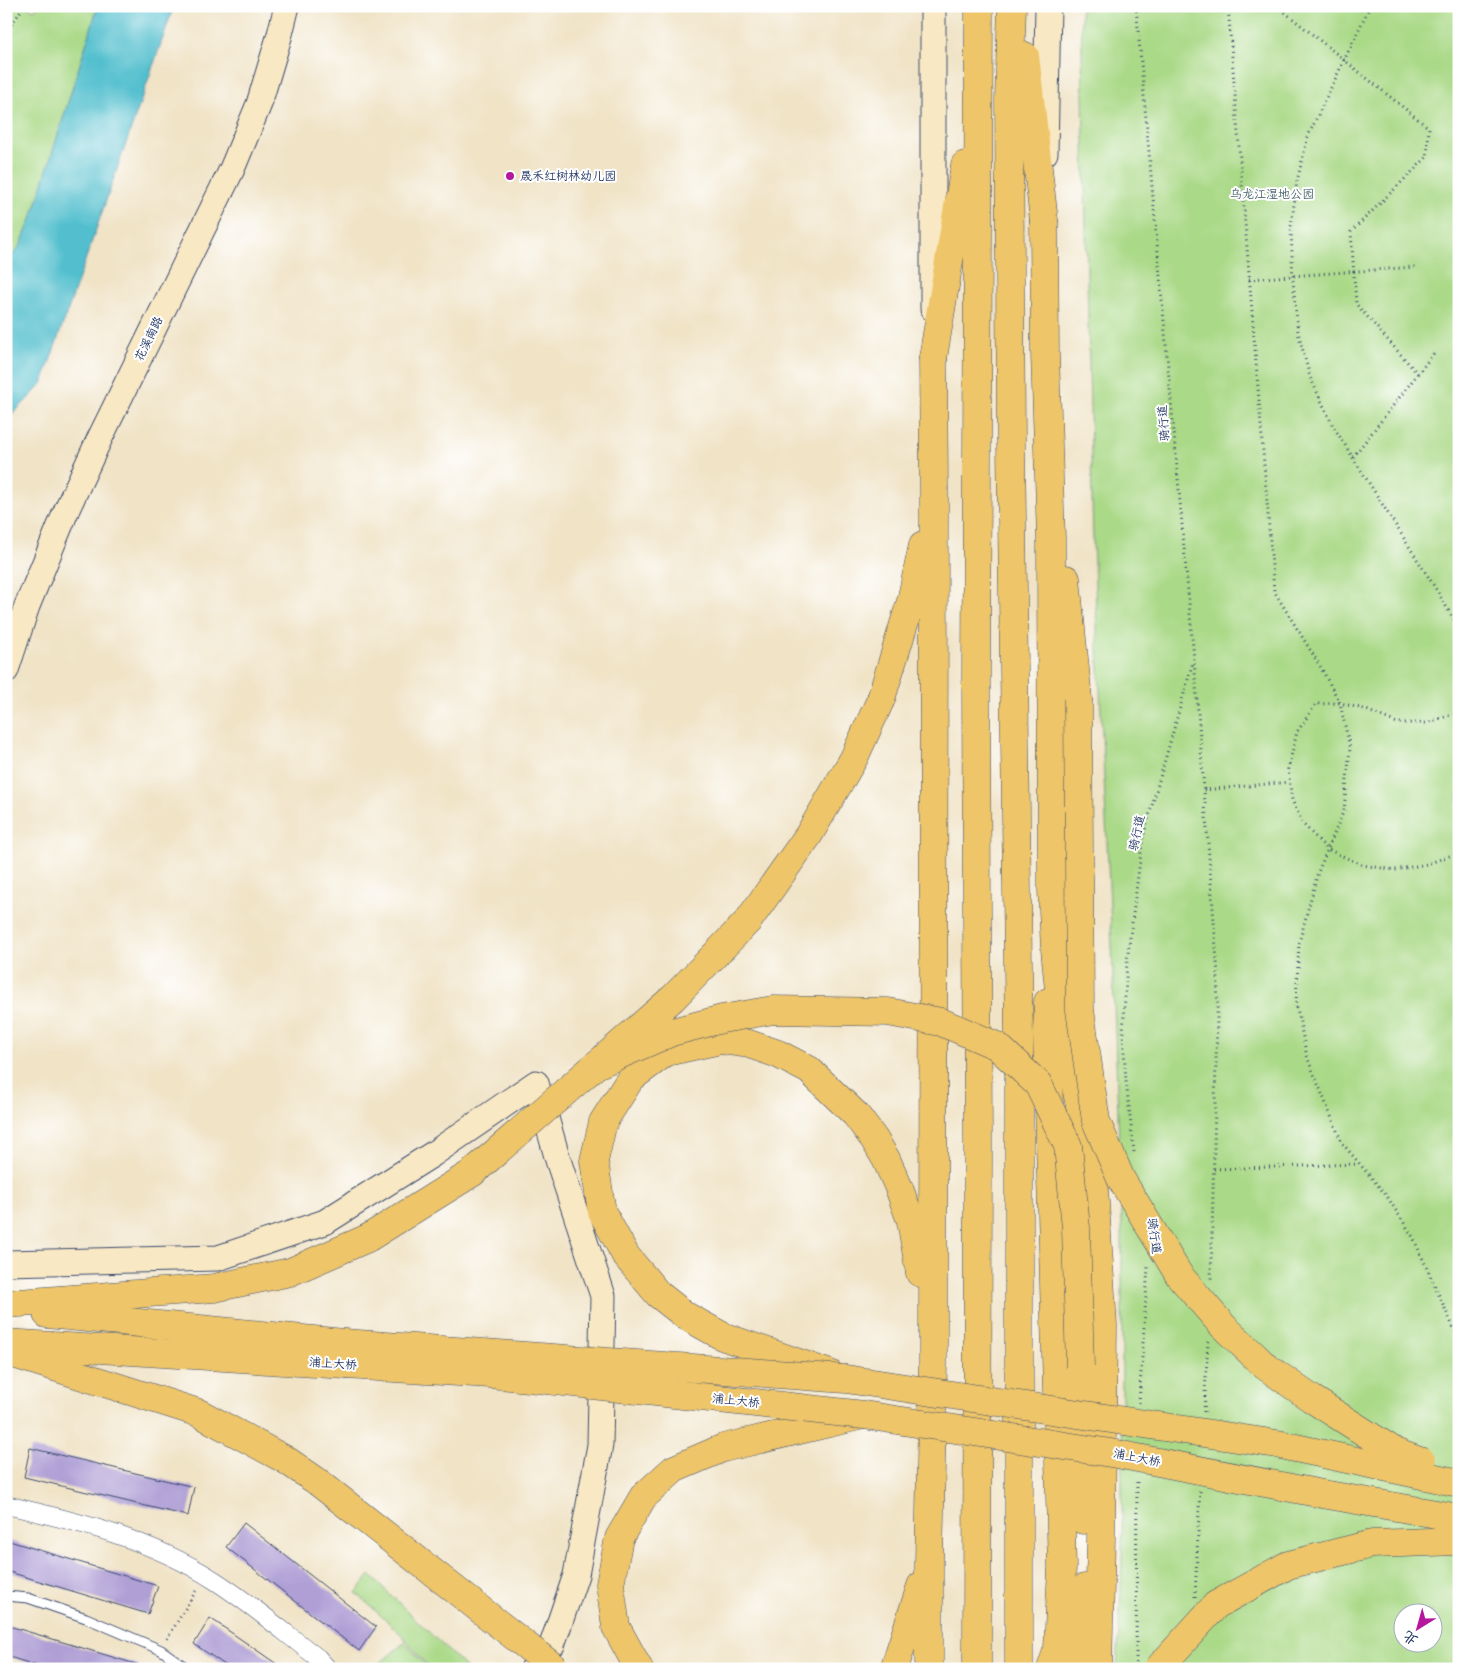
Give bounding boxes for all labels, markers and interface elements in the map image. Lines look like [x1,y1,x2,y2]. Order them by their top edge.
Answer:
place label: 晟禾红树林幼儿园 [520,169,616,184]
marker: 晟禾红树林幼儿园 [504,170,516,182]
park label: 乌龙江湿地公园 [1230,187,1314,202]
street label: 花溪南路 [132,314,166,364]
street label: 骑行道 [1155,404,1173,442]
street label: 骑行道 [1126,814,1148,852]
street label: 骑行道 [1144,1217,1164,1255]
street label: 浦上大桥 [309,1355,358,1373]
street label: 浦上大桥 [711,1391,762,1411]
street label: 浦上大桥 [1112,1446,1163,1470]
north arrow [1392,1602,1442,1652]
text: 北 [1400,1627,1421,1649]

